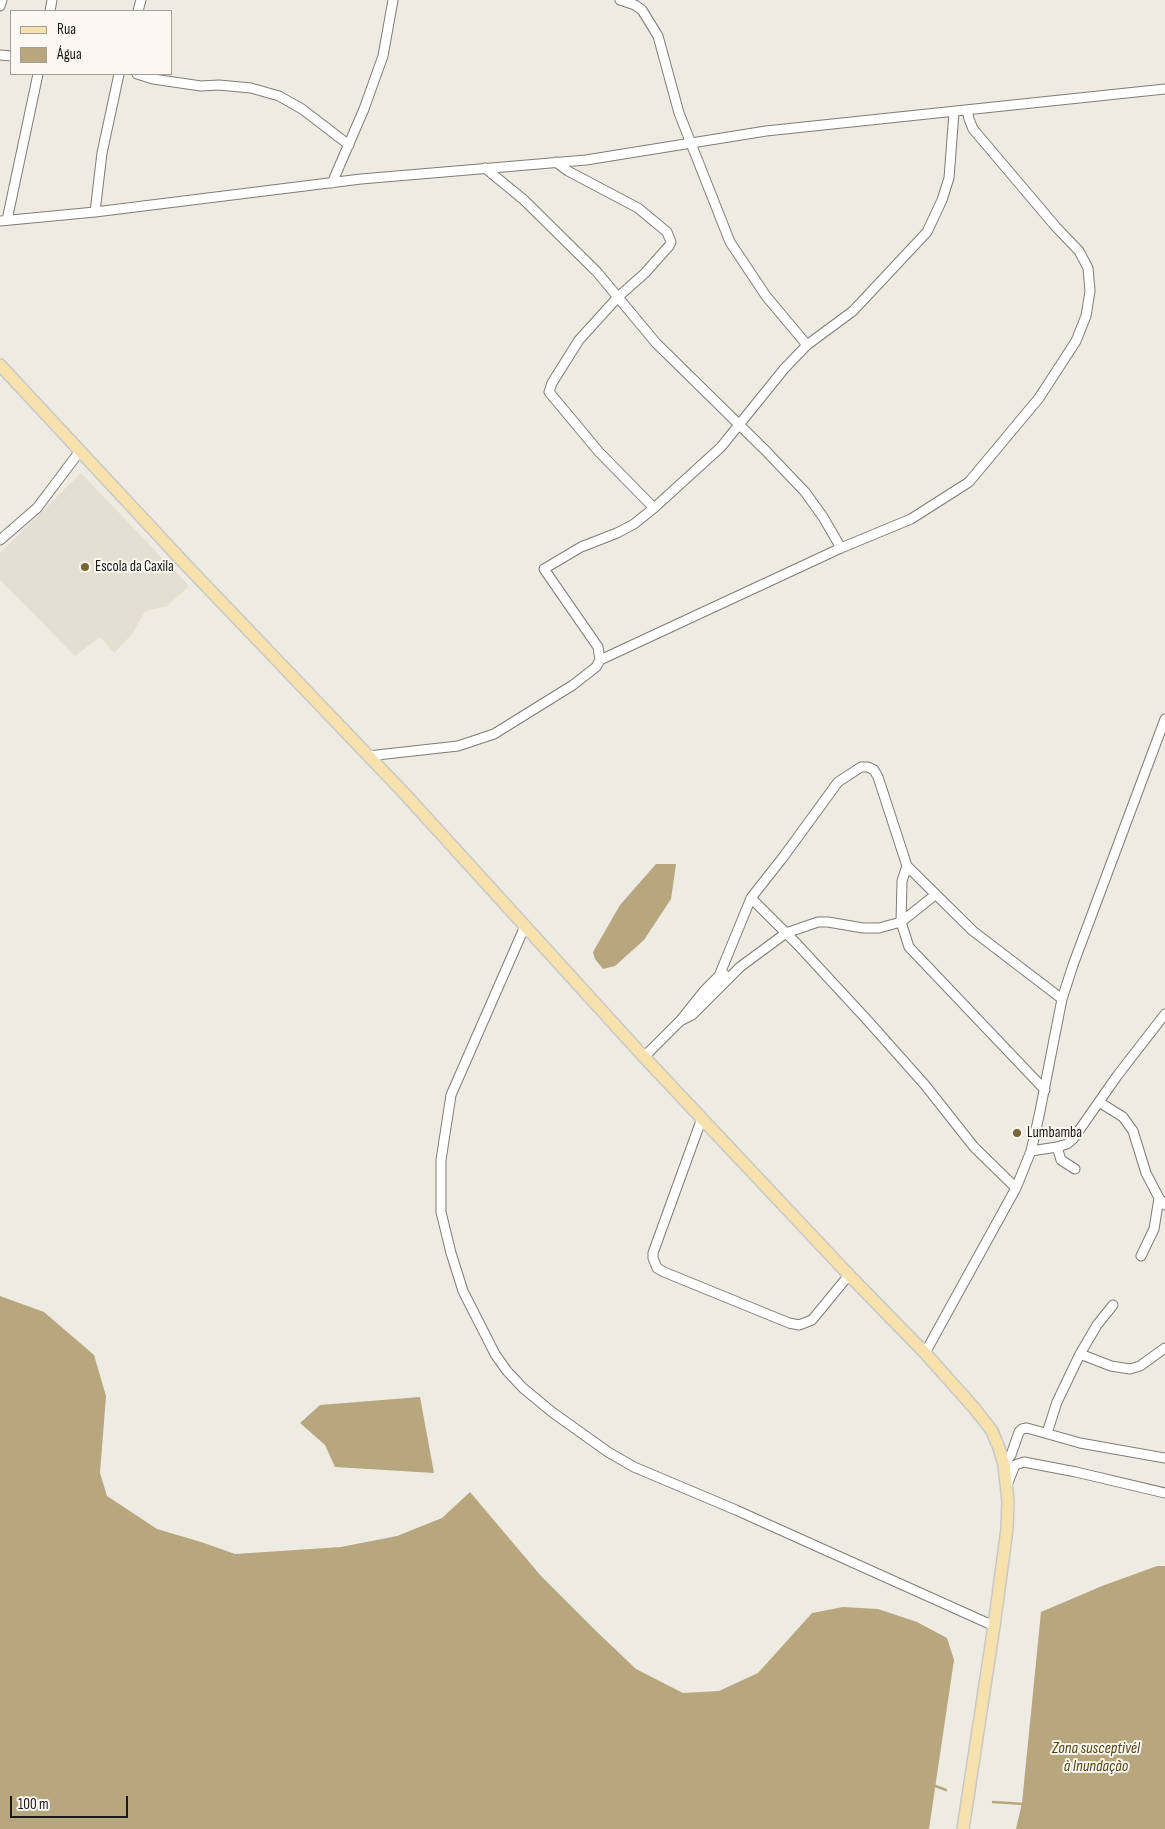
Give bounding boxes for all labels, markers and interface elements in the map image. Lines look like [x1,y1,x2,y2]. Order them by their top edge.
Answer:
legend [10,10,172,75]
text: Rua [57,20,76,39]
text: Água [57,45,82,64]
place label: Escola da Caxila [95,558,174,576]
marker: Escola da Caxila [79,561,91,573]
place label: Lumbamba [1027,1124,1082,1142]
marker: Lumbamba [1011,1127,1023,1139]
water label: Zona susceptivél à Inundação [1052,1739,1140,1777]
scale bar [12,1786,130,1818]
text: 100 m [18,1795,49,1814]

